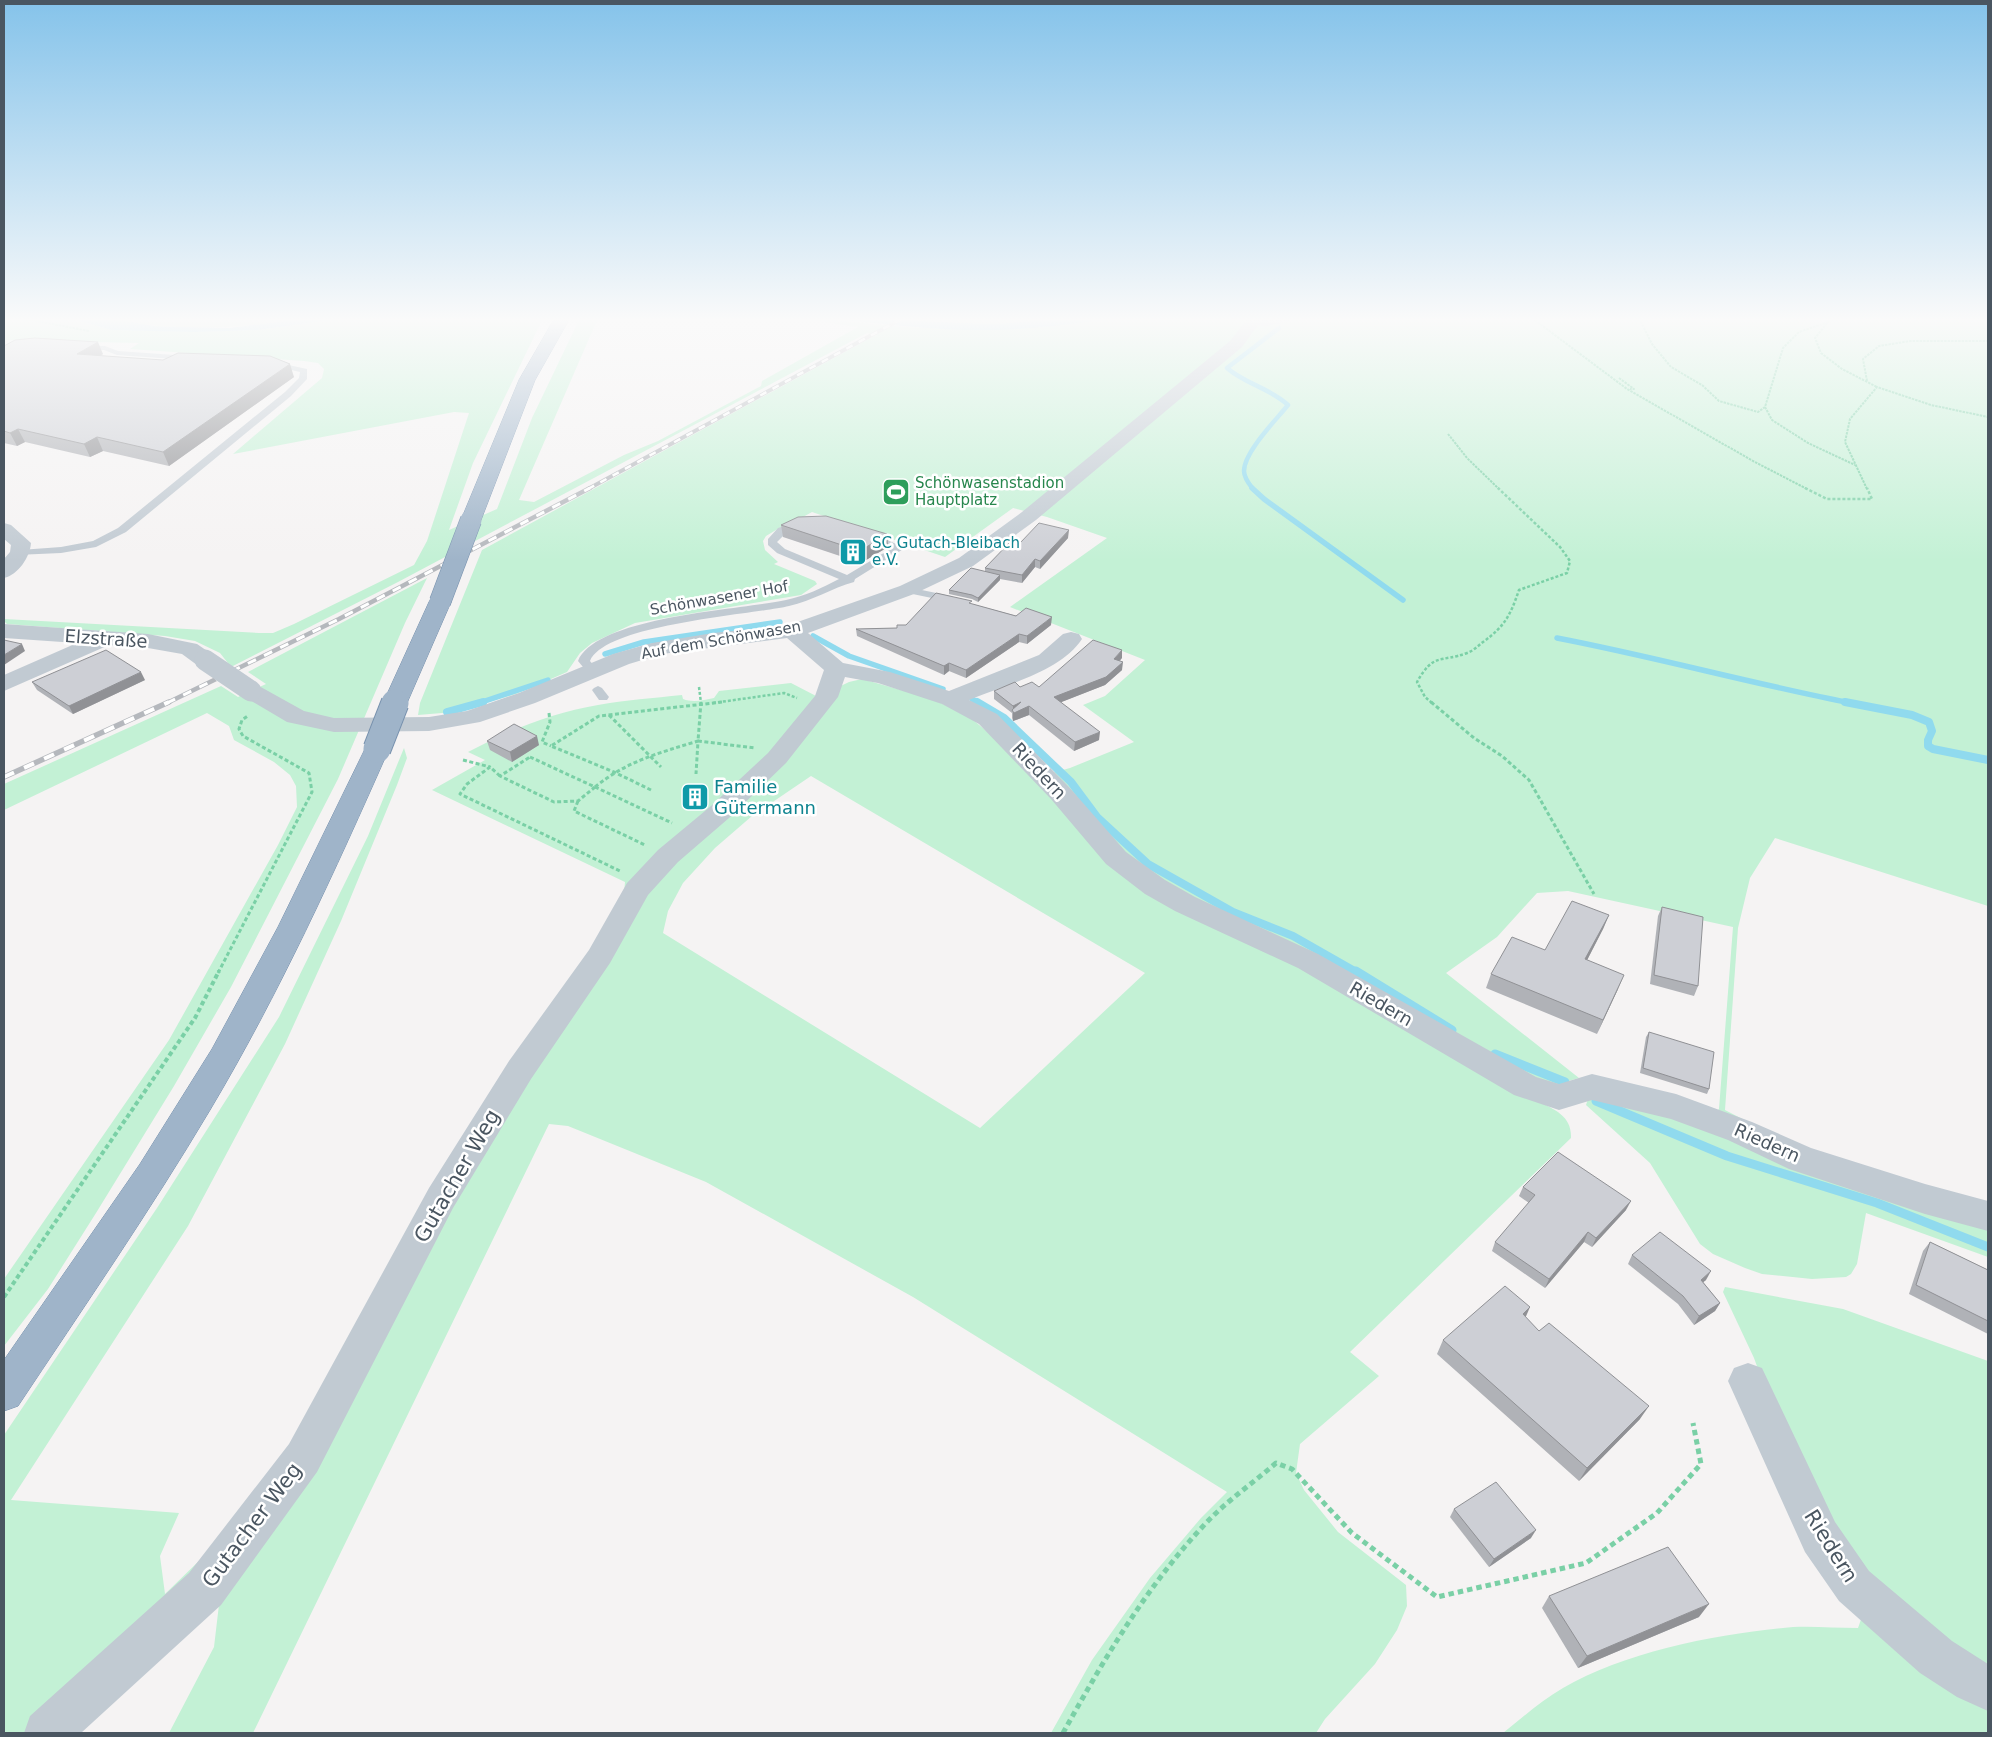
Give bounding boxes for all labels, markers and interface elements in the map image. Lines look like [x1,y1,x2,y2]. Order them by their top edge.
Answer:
place label: Schönwasenstadion Hauptplatz [915,474,1064,509]
sports icon: Schönwasenstadion Hauptplatz [881,477,911,507]
place label: SC Gutach-Bleibach e.V. [872,534,1020,569]
building icon: SC Gutach-Bleibach e.V. [838,537,868,567]
street label: Schönwasener Hof [649,577,790,619]
street label: Auf dem Schönwasen [640,617,802,663]
street label: Elzstraße [64,625,148,652]
street label: Riedern [1008,738,1071,803]
place label: Familie Gütermann [714,776,816,818]
building icon: Familie Gütermann [680,782,710,812]
street label: Riedern [1346,977,1417,1030]
street label: Gutacher Weg [409,1105,505,1247]
street label: Riedern [1731,1119,1803,1166]
street label: Gutacher Weg [197,1458,307,1592]
street label: Riedern [1799,1505,1863,1587]

